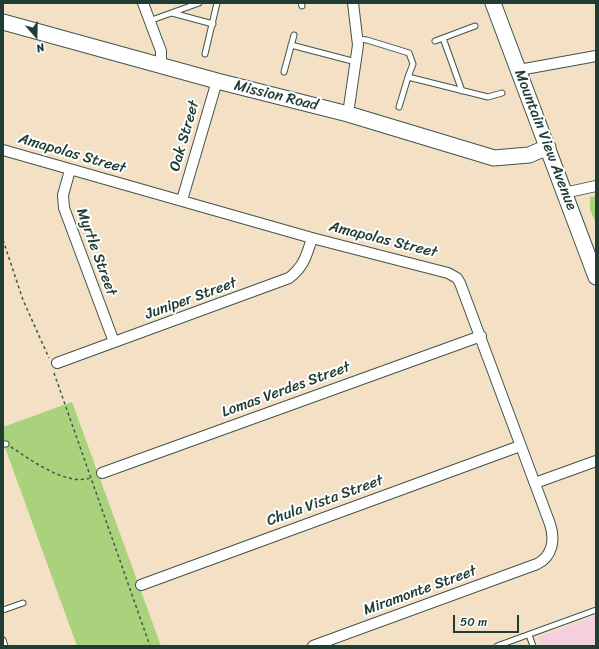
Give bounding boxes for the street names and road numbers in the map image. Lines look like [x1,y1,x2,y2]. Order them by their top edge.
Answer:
street label: Mountain View Avenue [510,67,580,213]
street label: Mission Road [232,77,320,115]
street label: Oak Street [166,99,204,173]
street label: Amapolas Street [16,130,128,178]
street label: Myrtle Street [72,206,120,298]
street label: Amapolas Street [327,218,439,262]
street label: Juniper Street [143,274,239,324]
street label: Lomas Verdes Street [219,358,353,422]
street label: Chula Vista Street [264,472,386,530]
street label: Miramonte Street [361,562,479,620]

